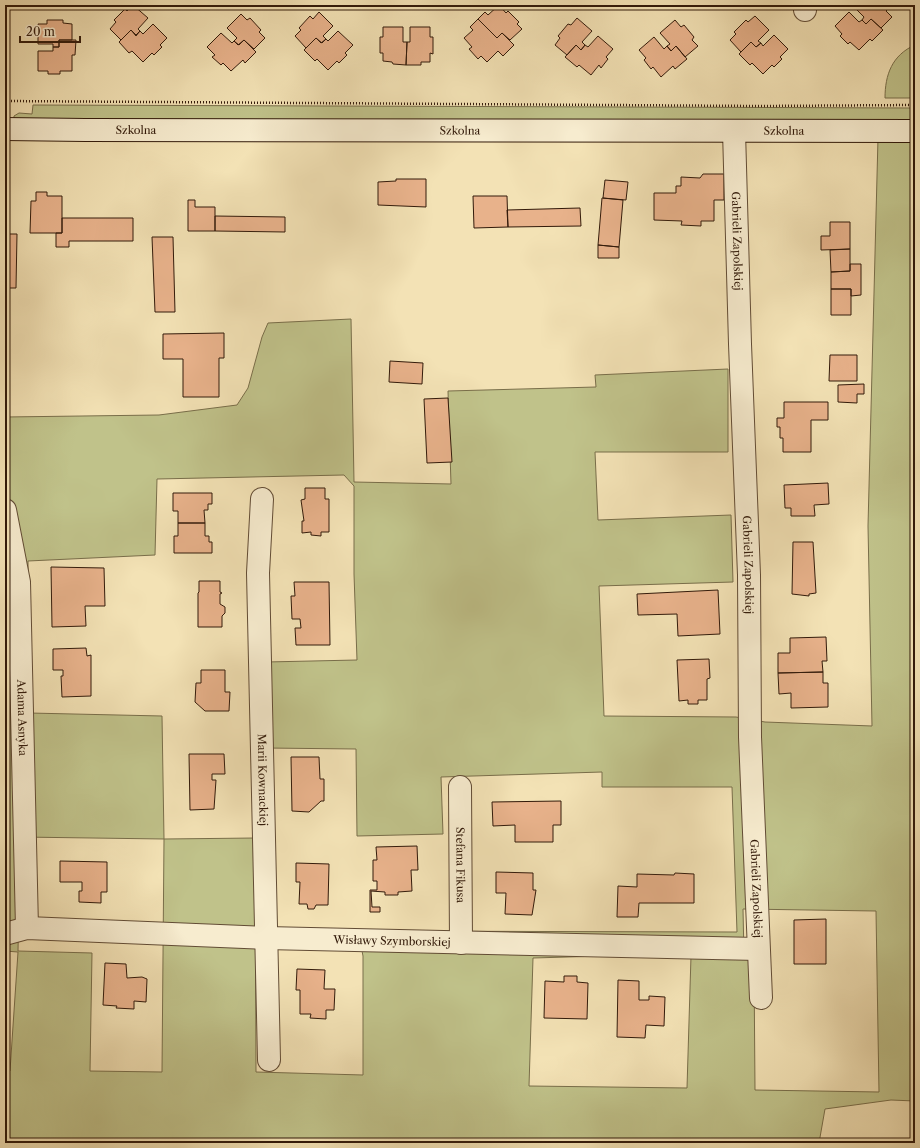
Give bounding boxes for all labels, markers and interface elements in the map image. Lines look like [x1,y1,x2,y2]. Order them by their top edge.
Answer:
scale bar [20,18,80,44]
text: 20 m [26,24,55,39]
street label: Szkolna [116,123,157,137]
street label: Szkolna [440,123,481,137]
street label: Szkolna [764,124,805,138]
street label: Gabrieli Zapolskiej [729,191,745,291]
street label: Gabrieli Zapolskiej [740,515,756,614]
street label: Adama Asnyka [14,678,30,756]
street label: Marii Kownackiej [255,734,271,826]
street label: Stefana Fikusa [453,827,468,903]
street label: Gabrieli Zapolskiej [747,839,765,938]
street label: Wisławy Szymborskiej [332,932,451,949]

